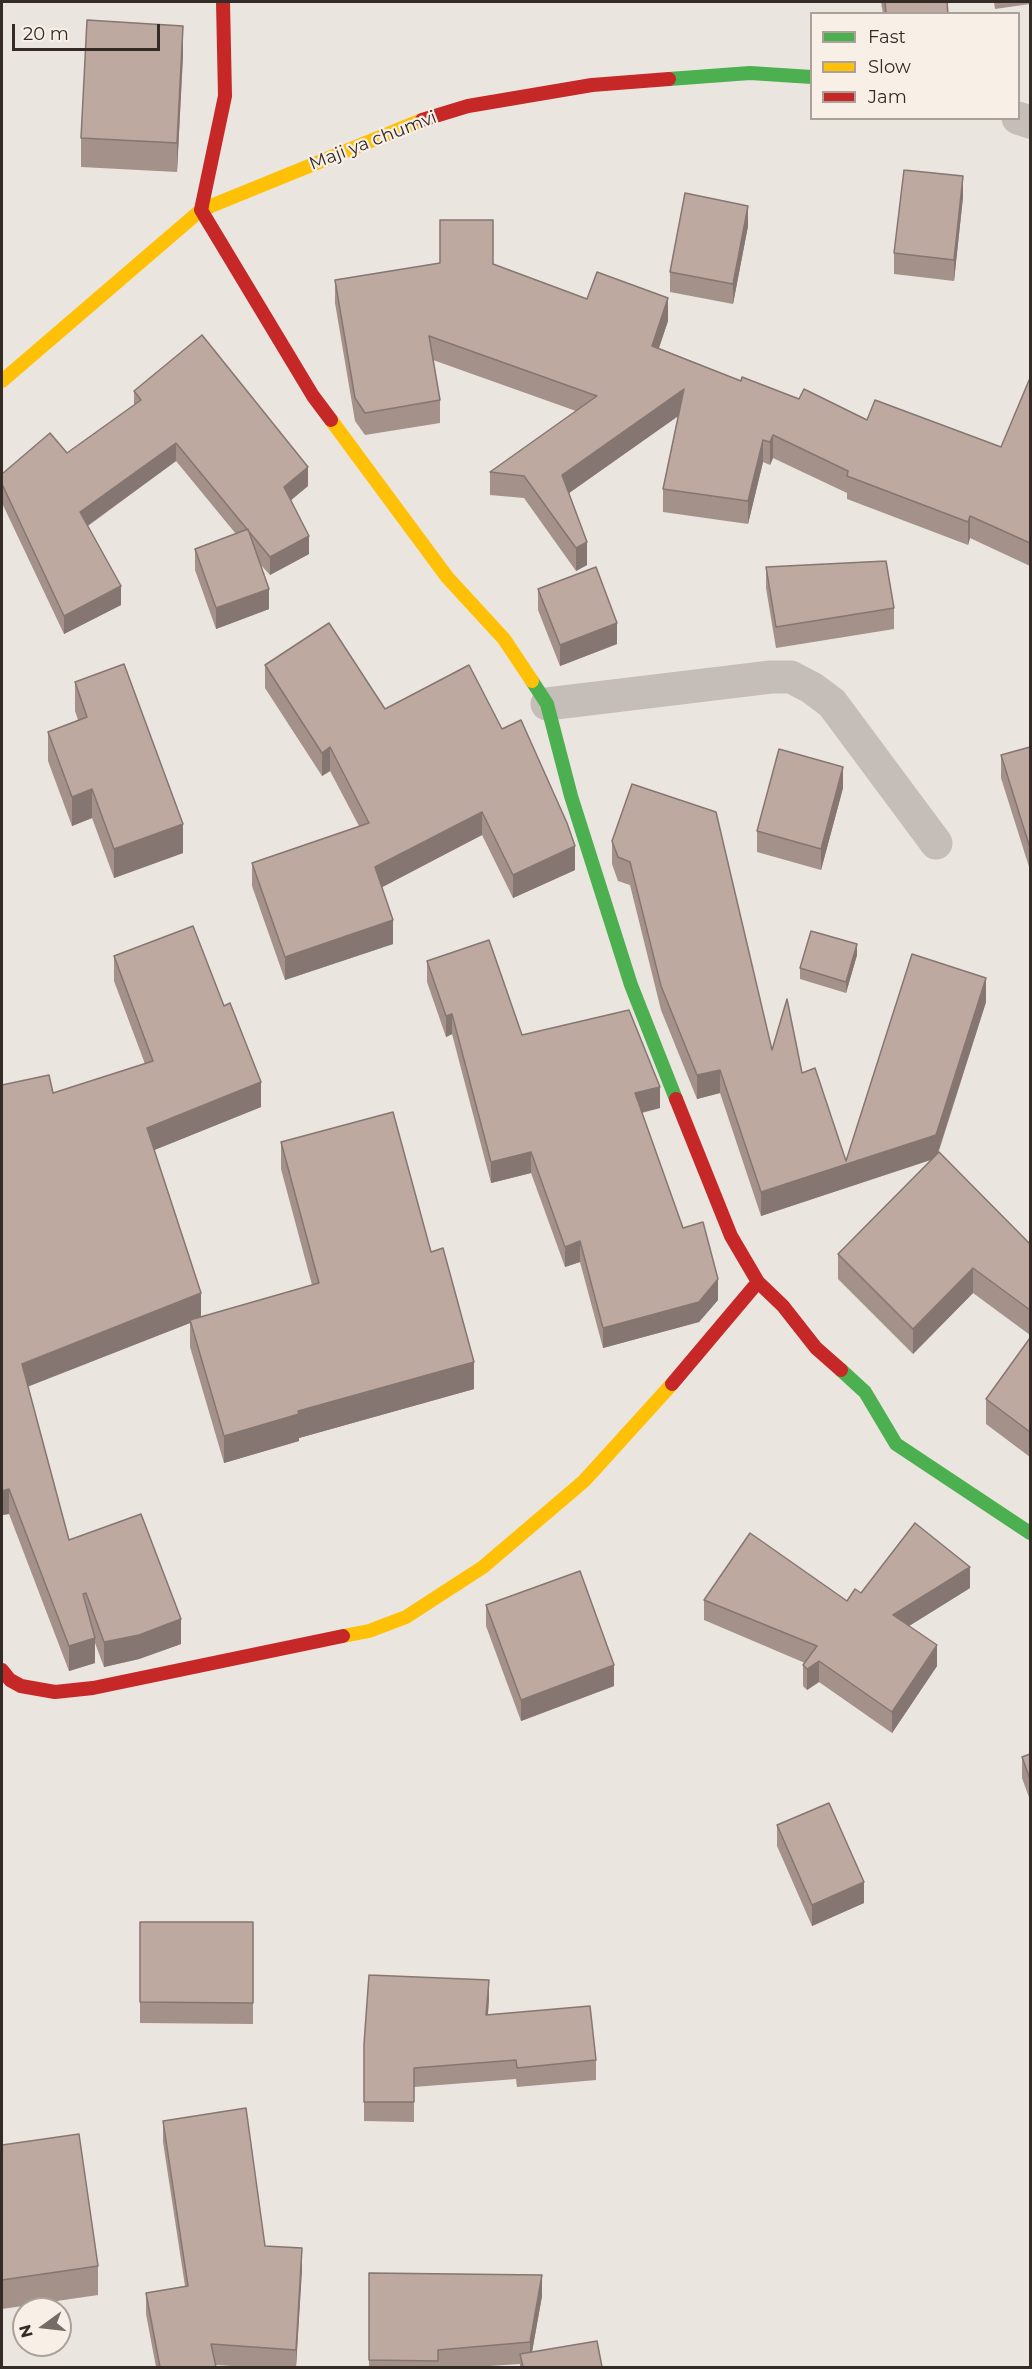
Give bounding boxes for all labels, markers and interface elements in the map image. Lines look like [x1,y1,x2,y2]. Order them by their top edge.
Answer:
scale bar [15,12,164,50]
legend [810,12,1020,120]
text: 20 m [23,23,69,45]
text: Fast [868,26,906,48]
text: Slow [868,56,911,78]
text: Jam [868,86,907,108]
street label: Maji ya chumvi [306,107,440,175]
north arrow [12,2297,72,2357]
text: N [15,2323,37,2340]

